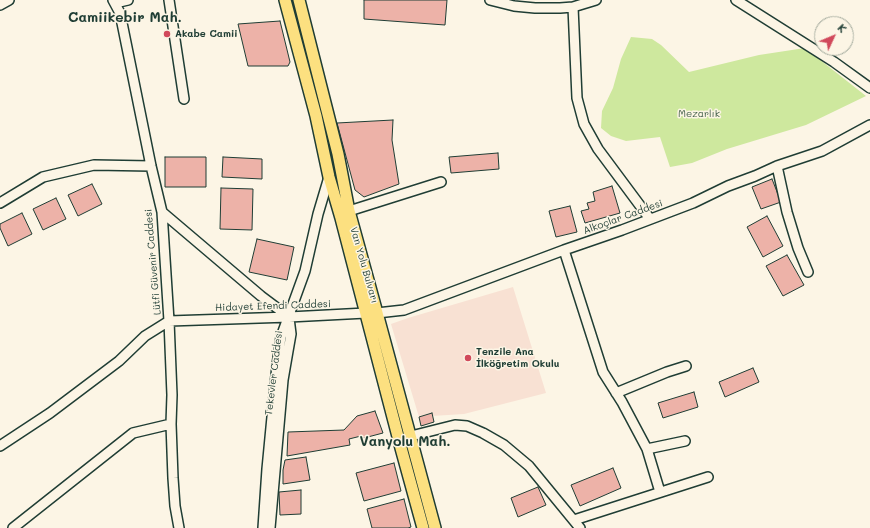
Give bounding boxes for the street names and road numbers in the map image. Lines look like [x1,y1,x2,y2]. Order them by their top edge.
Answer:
street label: Alkoçlar Caddesi [582,197,664,237]
street label: Lütfi Güvenir Caddesi [142,208,164,316]
street label: Van Yolu Bulvarı [347,225,381,305]
street label: Hidayet Efendi Caddesi [215,298,331,314]
street label: Tekevler Caddesi [263,330,285,416]

